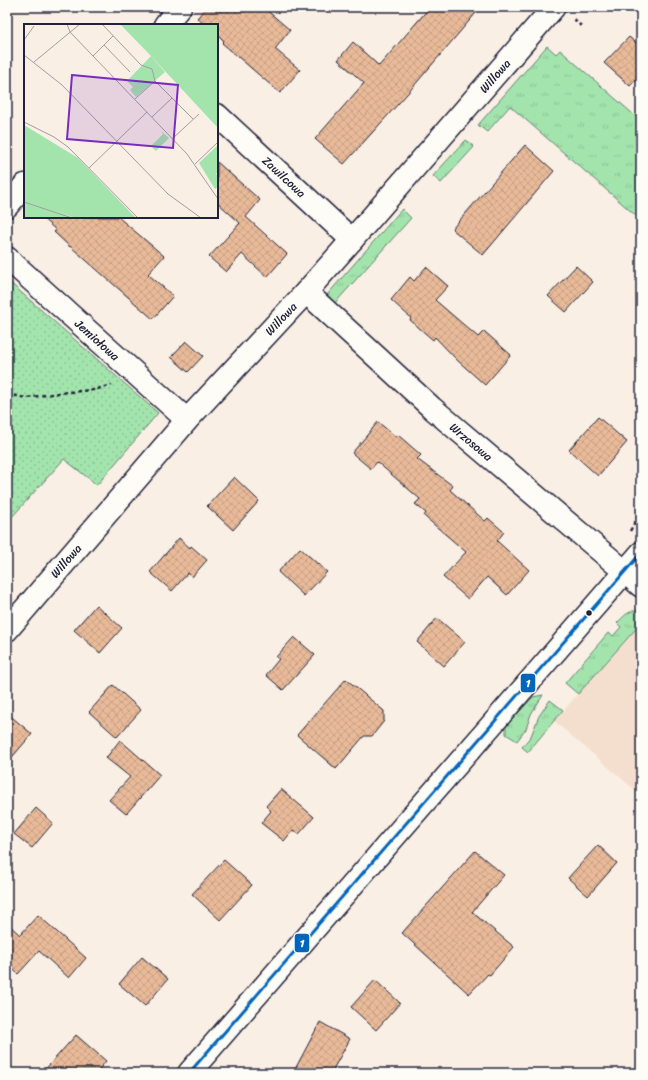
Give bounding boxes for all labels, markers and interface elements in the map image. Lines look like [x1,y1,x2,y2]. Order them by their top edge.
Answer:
inset map [24,24,218,218]
street label: Willowa [474,54,516,98]
street label: Zawilcowa [257,151,311,203]
street label: Willowa [259,297,303,341]
street label: Jemiołowa [69,313,125,367]
street label: Wrzosowa [444,417,498,467]
street label: Willowa [45,539,87,583]
unlabelled marker [584,608,594,618]
line badge: 1 [520,673,536,693]
text: 1 [526,674,531,693]
line badge: 1 [294,933,310,953]
text: 1 [300,934,305,953]

